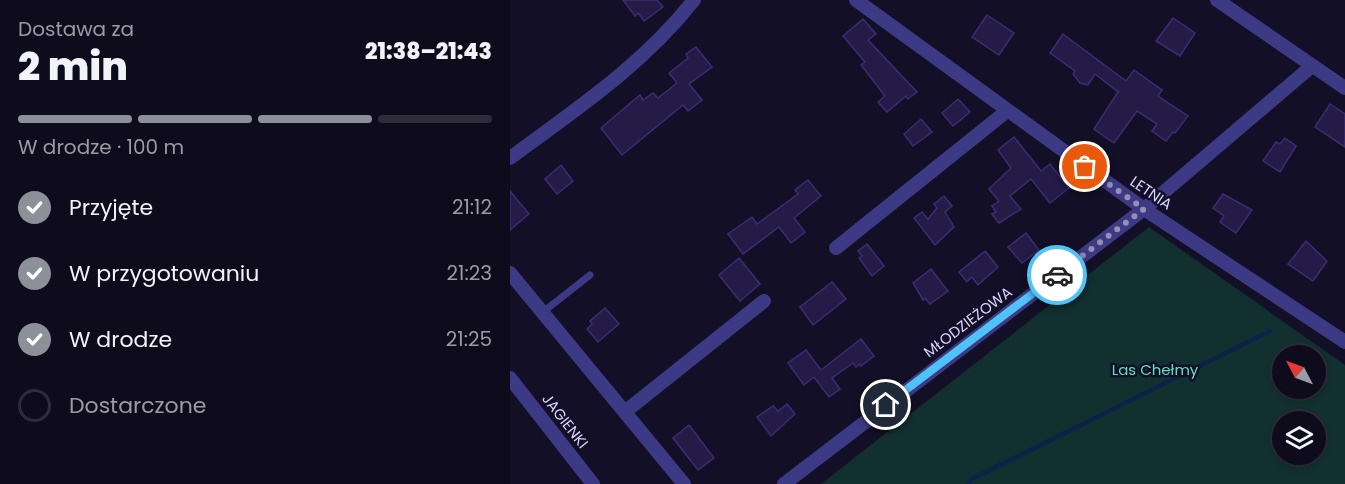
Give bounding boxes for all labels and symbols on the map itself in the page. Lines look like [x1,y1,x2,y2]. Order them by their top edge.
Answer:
pin [1059,141,1110,192]
street label: LETNIA [1126,171,1176,214]
courier [1027,245,1087,305]
street label: MŁODZIEŻOWA [919,281,1016,362]
north arrow [1272,345,1326,399]
park label: Las Chełmy [1112,359,1199,380]
pin [860,379,911,430]
street label: JAGIENKI [537,389,593,453]

